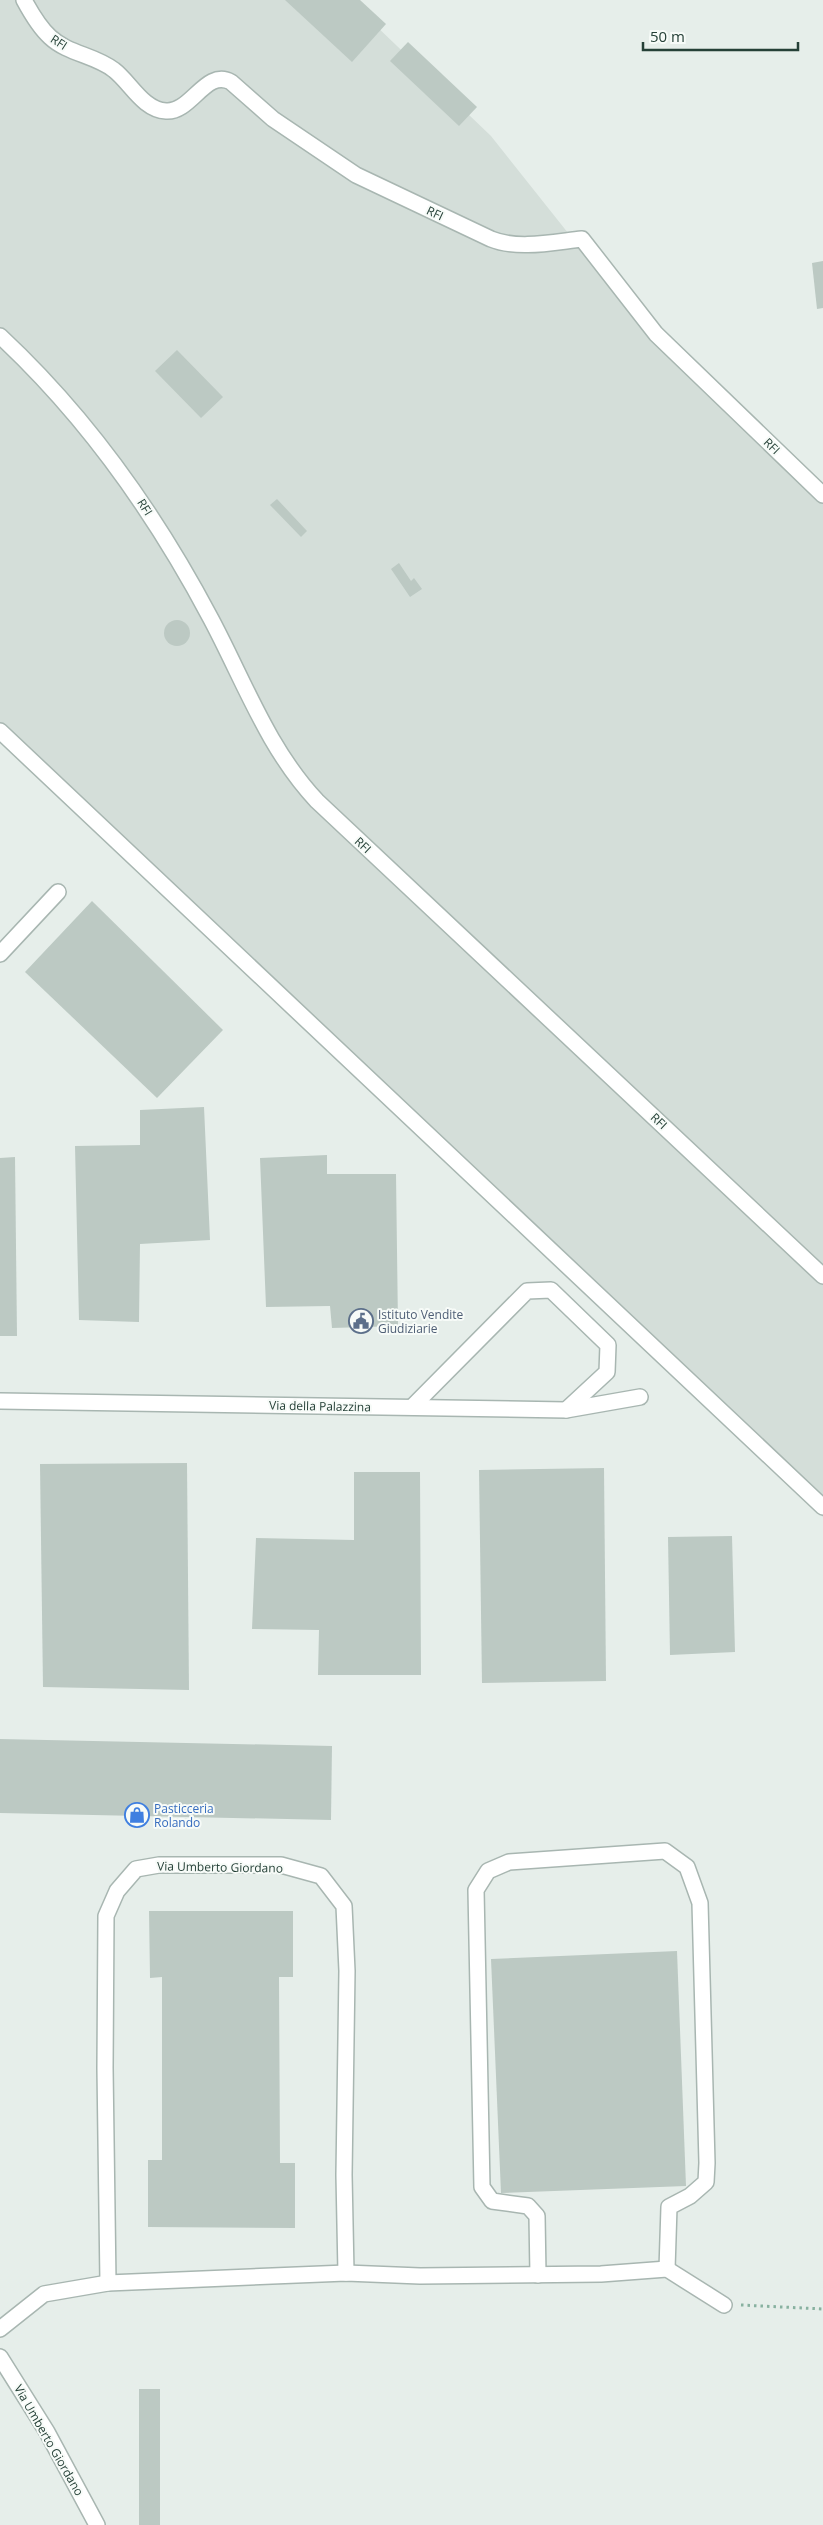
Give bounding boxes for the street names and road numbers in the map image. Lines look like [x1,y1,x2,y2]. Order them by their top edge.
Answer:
street label: RFI [47,30,71,54]
street label: RFI [424,202,446,224]
street label: RFI [760,434,784,458]
street label: RFI [133,495,157,519]
street label: RFI [351,833,375,857]
street label: RFI [647,1109,671,1133]
street label: Via della Palazzina [269,1397,371,1415]
street label: Via Umberto Giordano [157,1857,283,1877]
street label: Via Umberto Giordano [10,2381,88,2499]

